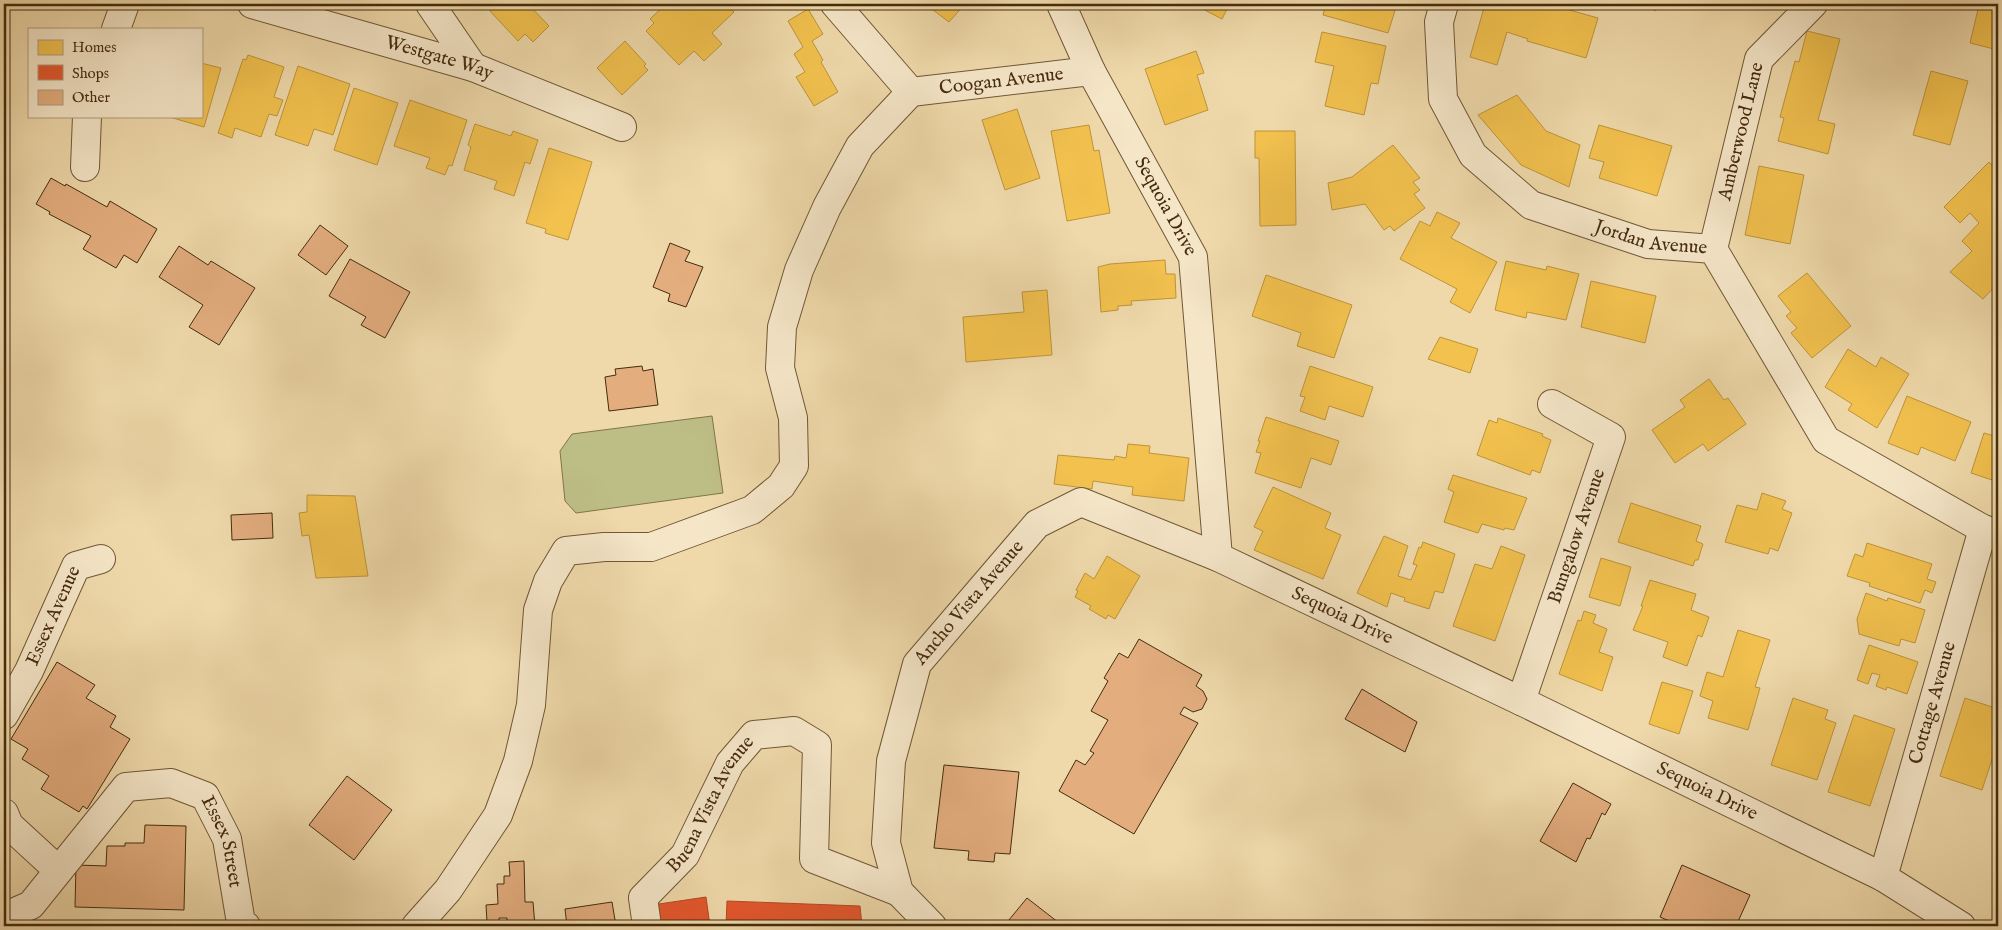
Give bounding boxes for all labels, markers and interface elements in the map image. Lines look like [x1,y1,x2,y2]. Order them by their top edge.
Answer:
legend [28,28,202,118]
street label: Westgate Way [383,31,497,86]
text: Homes [72,38,116,57]
street label: Amberwood Lane [1713,60,1770,204]
street label: Coogan Avenue [938,62,1065,101]
text: Shops [72,64,109,83]
text: Other [72,88,110,107]
street label: Sequoia Drive [1128,153,1202,261]
street label: Jordan Avenue [1589,214,1708,261]
street label: Bungalow Avenue [1543,465,1611,607]
street label: Ancho Vista Avenue [909,535,1030,671]
street label: Essex Avenue [21,562,87,670]
street label: Sequoia Drive [1287,582,1397,650]
street label: Cottage Avenue [1904,639,1962,767]
street label: Buena Vista Avenue [662,731,760,878]
street label: Sequoia Drive [1653,757,1762,826]
street label: Essex Street [195,792,247,890]

